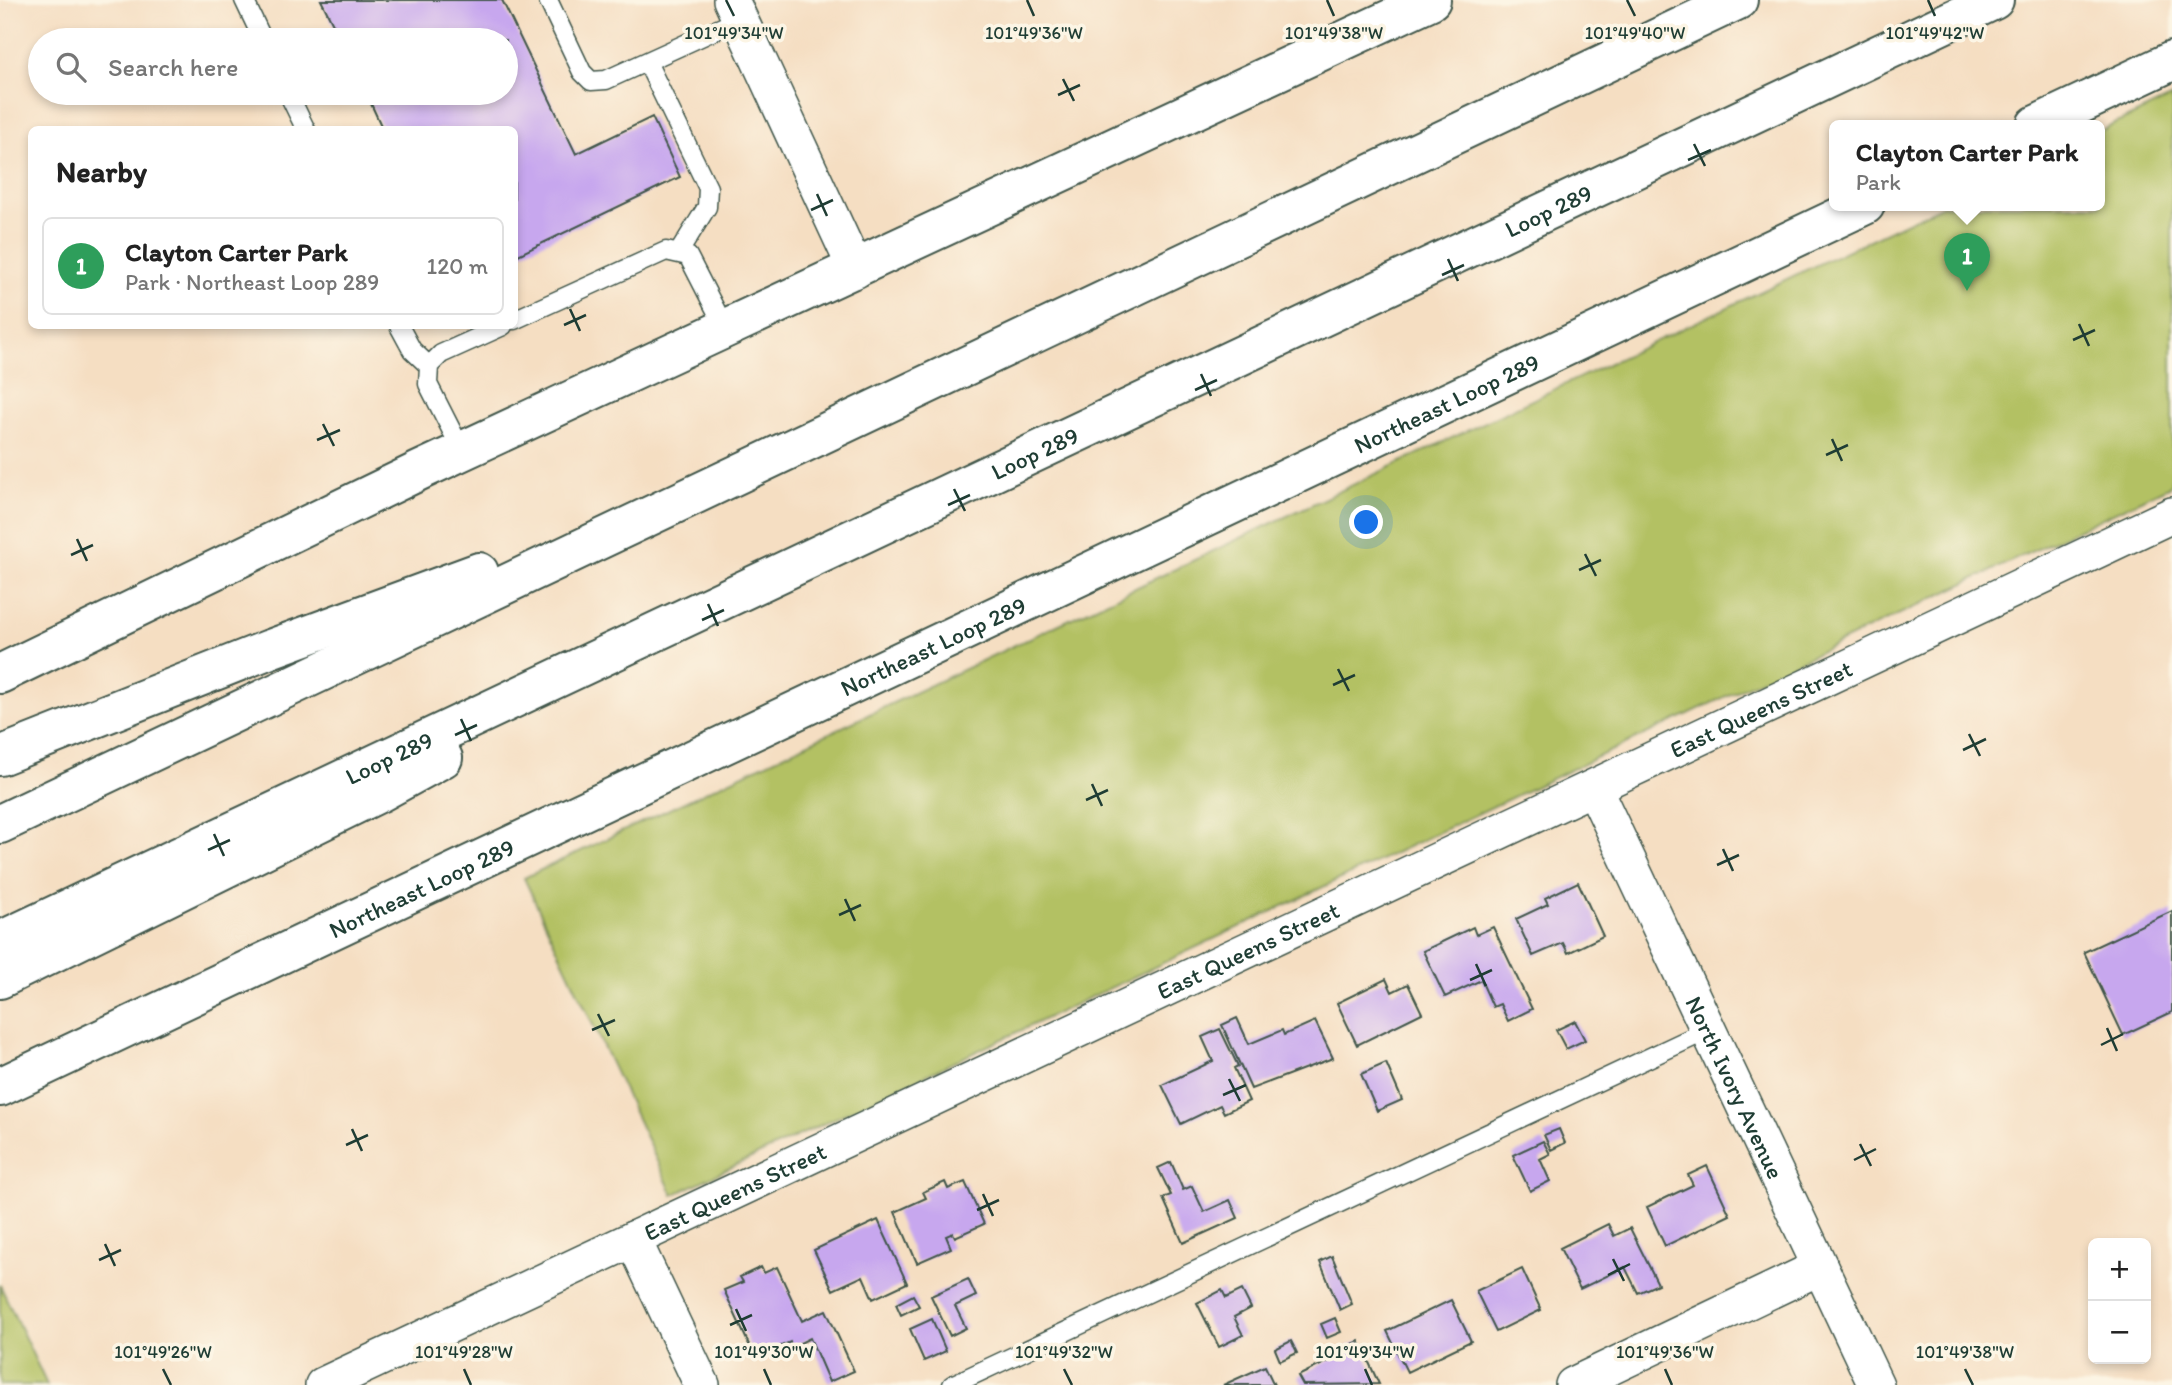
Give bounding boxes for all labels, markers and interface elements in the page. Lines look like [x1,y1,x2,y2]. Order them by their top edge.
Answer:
text: 101°49'34"W [684,22,784,44]
text: 101°49'36"W [985,22,1083,44]
text: 101°49'38"W [1285,22,1383,44]
text: 101°49'40"W [1585,22,1685,44]
text: 101°49'42"W [1886,22,1984,44]
search box [28,28,518,105]
icon: search [52,48,90,86]
text: Search here [108,51,238,83]
popup [1829,120,2105,211]
text: Clayton Carter Park [1856,136,2078,168]
text: Nearby [56,153,147,190]
text: Park [1856,168,1901,196]
street label: Loop 289 [1500,177,1597,243]
pin: 1 [1944,233,1990,291]
text: Clayton Carter Park [125,236,348,268]
text: 1 [76,252,86,280]
text: 120 m [427,252,488,280]
text: Park · Northeast Loop 289 [125,268,379,296]
street label: Northeast Loop 289 [1349,347,1544,459]
street label: Loop 289 [986,420,1083,486]
your location [1349,505,1383,539]
street label: Northeast Loop 289 [836,590,1030,702]
street label: East Queens Street [1665,653,1857,764]
street label: Loop 289 [341,725,437,790]
street label: Northeast Loop 289 [324,832,519,944]
street label: East Queens Street [1152,895,1344,1005]
street label: North Ivory Avenue [1680,991,1791,1183]
street label: East Queens Street [639,1136,830,1247]
map controls [2088,1238,2151,1364]
button: + [2088,1238,2151,1301]
button: − [2088,1301,2151,1364]
text: 101°49'26"W [114,1341,212,1363]
text: 101°49'28"W [415,1341,513,1363]
text: 101°49'30"W [714,1341,814,1363]
text: 101°49'32"W [1015,1341,1113,1363]
text: 101°49'34"W [1315,1341,1415,1363]
text: 101°49'36"W [1616,1341,1714,1363]
text: 101°49'38"W [1916,1341,2014,1363]

